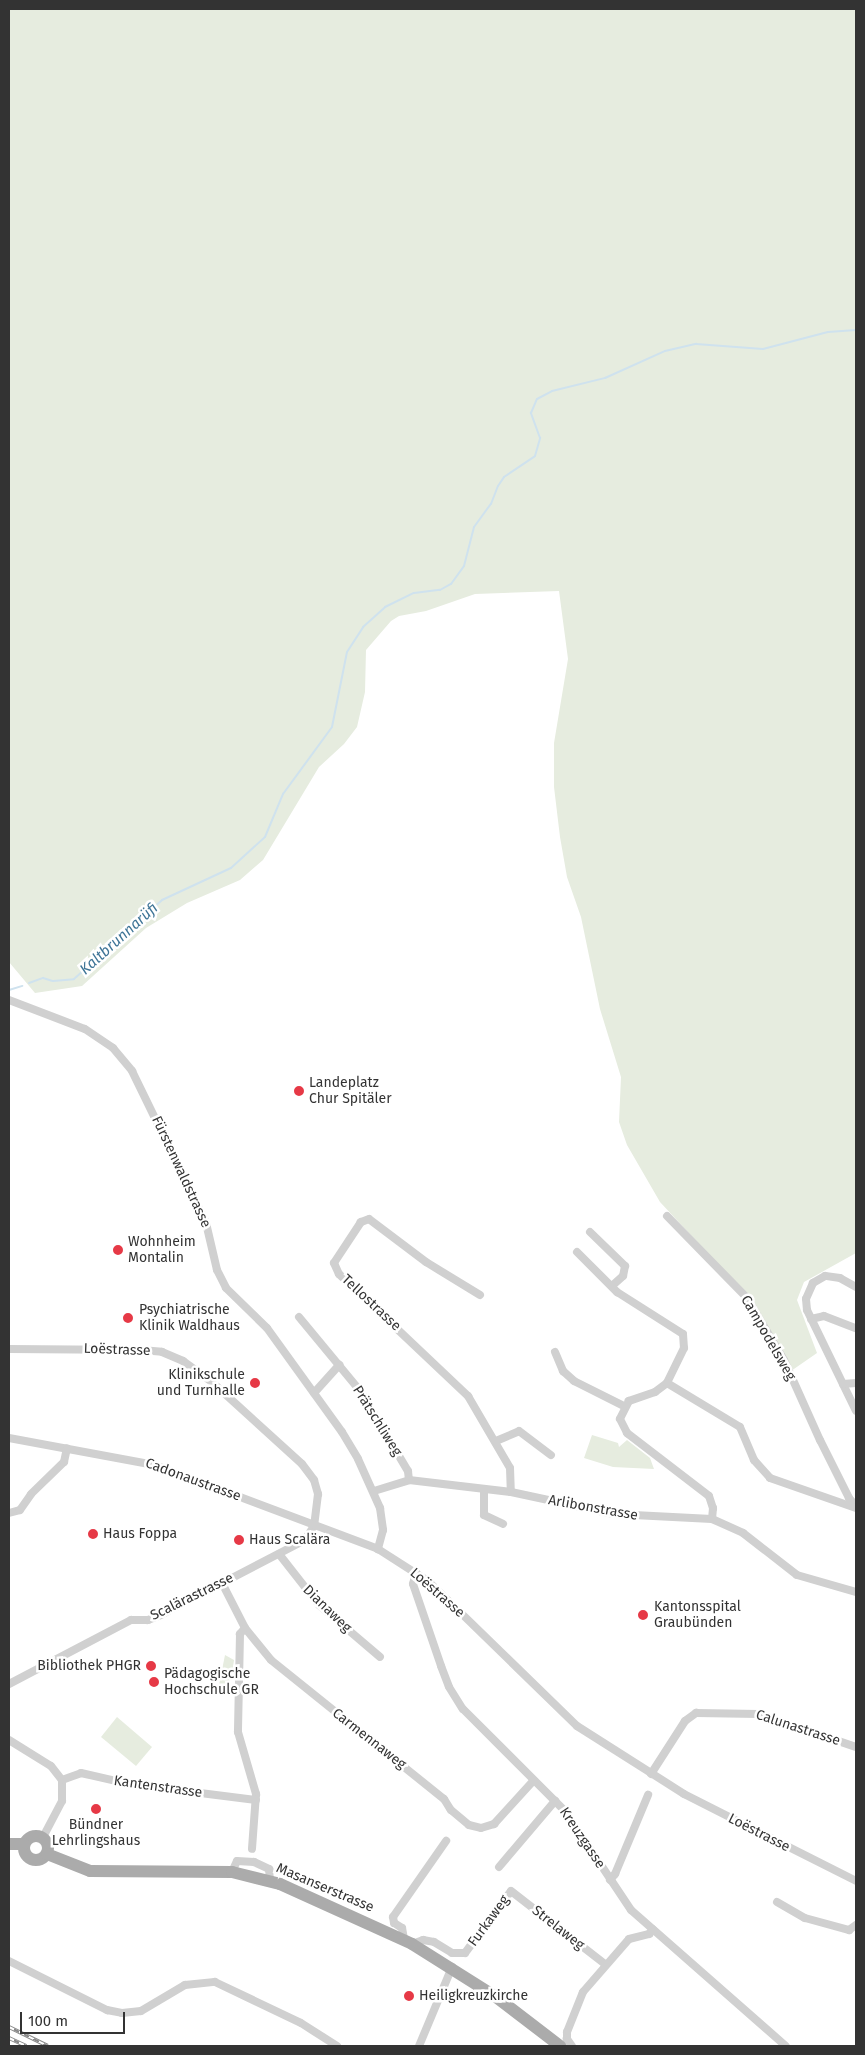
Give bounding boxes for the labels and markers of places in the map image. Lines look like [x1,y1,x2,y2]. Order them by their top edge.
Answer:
place label: Landeplatz Chur Spitäler [309,1075,392,1108]
marker: Landeplatz Chur Spitäler [293,1085,305,1097]
place label: Wohnheim Montalin [128,1234,196,1266]
marker: Wohnheim Montalin [112,1244,124,1256]
place label: Psychiatrische Klinik Waldhaus [139,1302,240,1334]
marker: Psychiatrische Klinik Waldhaus [121,1311,135,1325]
place label: Klinikschule und Turnhalle [157,1367,245,1400]
marker: Klinikschule und Turnhalle [249,1377,261,1389]
place label: Haus Foppa [103,1526,177,1542]
marker: Haus Foppa [87,1528,99,1540]
place label: Haus Scalära [249,1532,330,1548]
marker: Haus Scalära [233,1534,245,1546]
place label: Kantonsspital Graubünden [654,1599,741,1631]
marker: Kantonsspital Graubünden [636,1608,650,1622]
place label: Bibliothek PHGR [37,1658,141,1674]
marker: Bibliothek PHGR [145,1660,157,1672]
place label: Pädagogische Hochschule GR [164,1666,259,1698]
marker: Pädagogische Hochschule GR [148,1676,160,1688]
marker: Bündner Lehrlingshaus [90,1803,102,1815]
place label: Bündner Lehrlingshaus [52,1817,140,1850]
place label: Heiligkreuzkirche [419,1988,528,2004]
marker: Heiligkreuzkirche [403,1990,415,2002]

